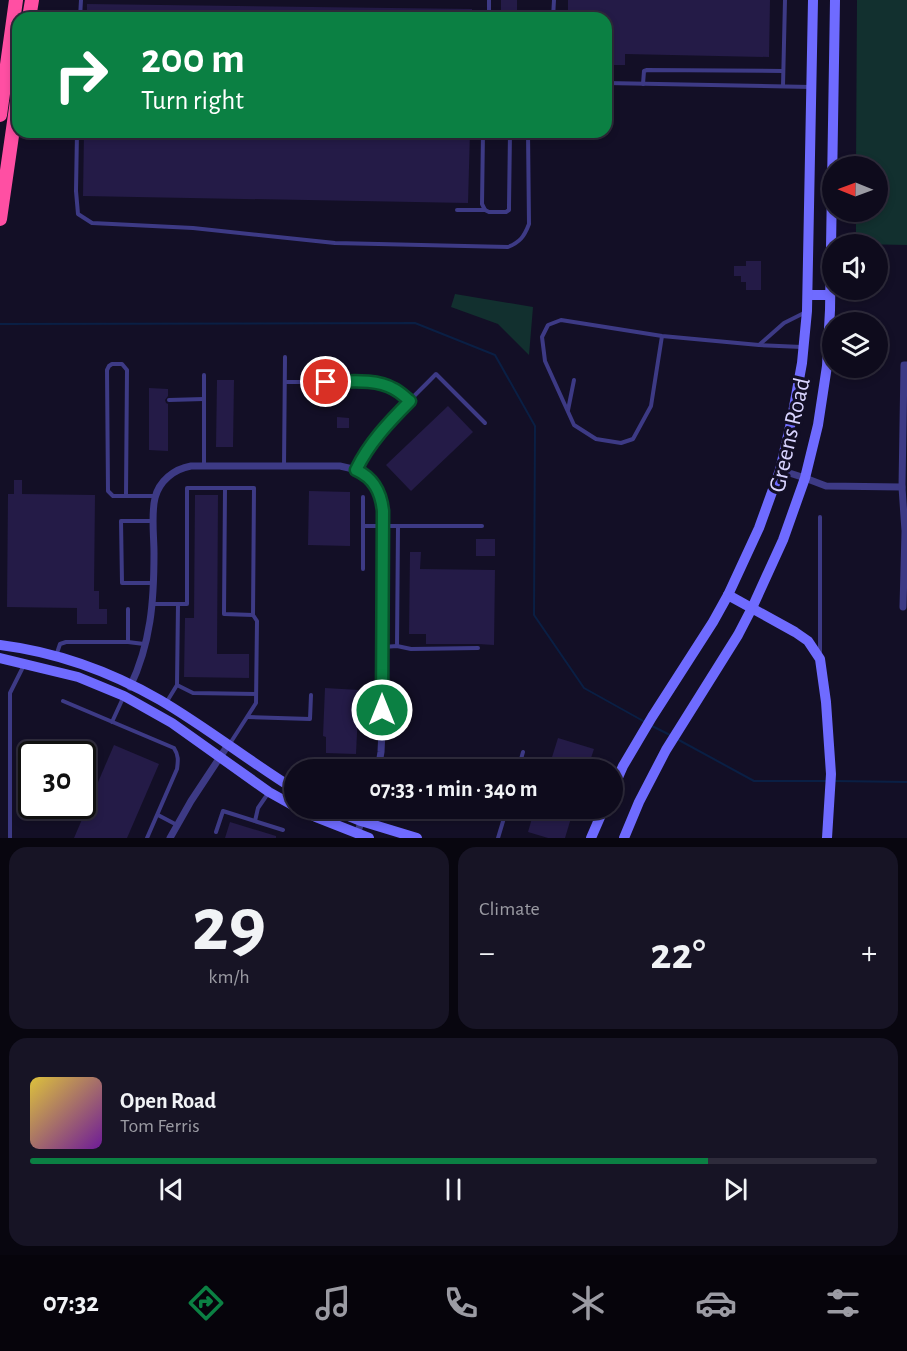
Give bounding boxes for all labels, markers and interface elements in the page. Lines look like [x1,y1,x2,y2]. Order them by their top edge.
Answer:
icon: right [42,36,120,114]
text: 200 m [141,38,245,80]
text: Turn right [141,87,244,114]
north arrow [822,156,888,222]
map controls [822,156,888,378]
button: sound [822,234,888,300]
button: layers [822,312,888,378]
pin [300,356,351,407]
icon: arrive [309,365,342,398]
street label: Greens Road [765,375,815,495]
position arrow [350,678,414,742]
speed limit sign: 30 [18,741,96,819]
text: 07:33 · 1 min · 340 m [370,778,537,800]
text: 29 [192,887,266,965]
text: Climate [479,899,540,919]
text: 22° [650,932,706,977]
text: − [479,937,495,970]
text: + [861,937,877,970]
text: km/h [208,967,250,987]
text: Open Road [120,1090,216,1112]
text: Tom Ferris [120,1116,200,1136]
icon: previous [155,1173,188,1206]
icon: pause [437,1173,470,1206]
icon: next [719,1173,752,1206]
icon: directions [185,1282,227,1324]
icon: music [312,1282,354,1324]
icon: phone [440,1282,482,1324]
icon: climate [567,1282,609,1324]
icon: car [695,1282,737,1324]
icon: filters [822,1282,864,1324]
text: 07:32 [43,1289,99,1316]

